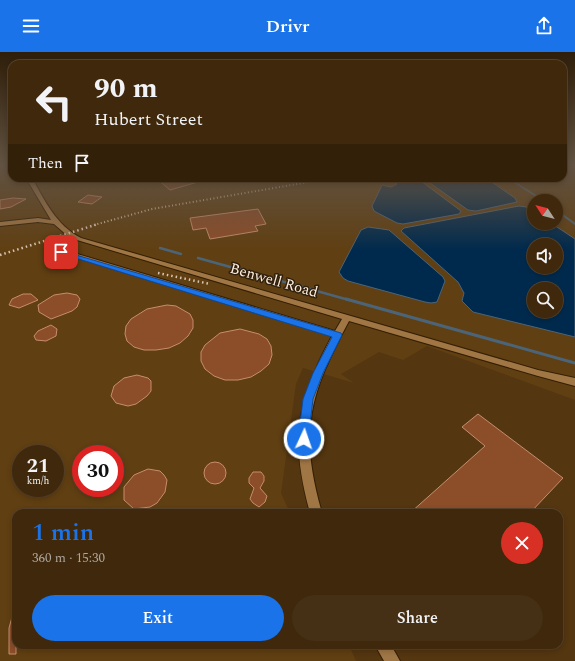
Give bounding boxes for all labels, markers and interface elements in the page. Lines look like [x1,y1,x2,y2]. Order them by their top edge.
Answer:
text: Drivr [266,13,309,40]
icon: menu [20,15,42,37]
icon: share [533,15,555,37]
text: 90 m [94,67,158,110]
icon: left [28,76,80,128]
text: Hubert Street [94,106,203,133]
text: Then [28,152,63,175]
icon: arrive [71,152,93,174]
north arrow [527,194,563,230]
map controls [527,194,563,318]
pin [44,235,78,269]
button: sound [527,238,563,274]
icon: arrive [50,241,72,263]
street label: Benwell Road [227,257,321,304]
button: search [527,282,563,318]
position arrow [283,418,325,460]
speed limit sign: 30 [72,445,124,497]
text: 21 [27,451,49,481]
text: km/h [27,473,49,489]
text: 1 min [32,515,94,551]
button: close [501,522,543,564]
text: 360 m · 15:30 [32,548,105,568]
button: Exit [32,595,284,641]
button: Share [292,595,543,641]

